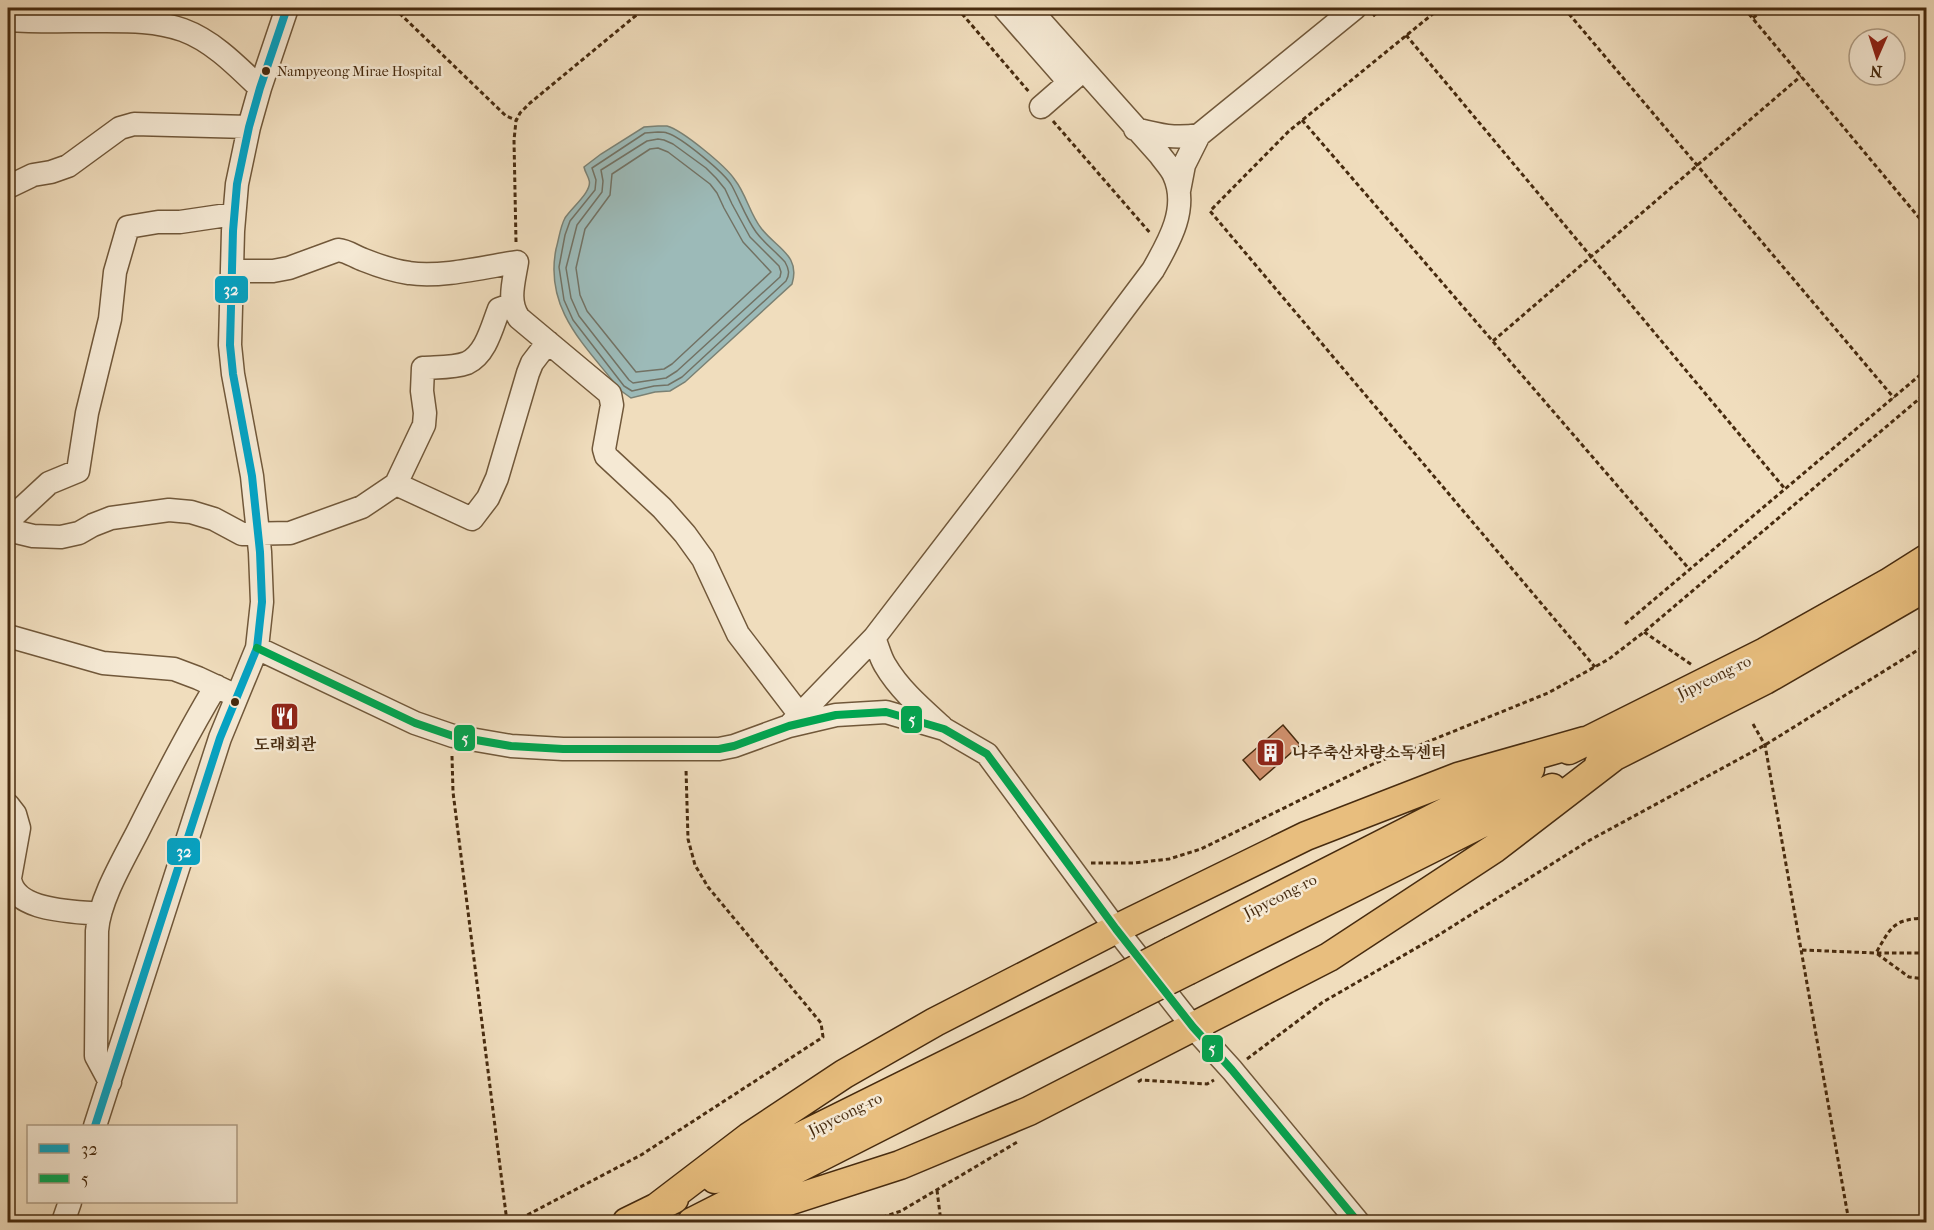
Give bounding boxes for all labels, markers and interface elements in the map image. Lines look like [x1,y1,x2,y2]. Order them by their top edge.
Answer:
north arrow [1847,27,1907,87]
text: N [1869,62,1883,81]
place label: Nampyeong Mirae Hospital [277,63,442,80]
marker: Nampyeong Mirae Hospital [260,65,272,77]
line badge: 32 [214,275,249,304]
text: 32 [224,280,238,300]
street label: Jipyeong-ro [1672,651,1754,704]
unlabelled marker [229,696,241,708]
restaurant icon: 도래회관 [269,700,301,732]
line badge: 5 [900,705,923,734]
text: 5 [909,710,916,729]
line badge: 5 [453,724,476,752]
text: 5 [462,729,469,748]
place label: 도래회관 [254,735,316,754]
building icon: 나주축산차량소독센터 [1255,736,1287,768]
place label: 나주축산차량소독센터 [1292,743,1447,762]
line badge: 32 [166,837,201,866]
text: 32 [177,842,191,862]
street label: Jipyeong-ro [1238,869,1320,923]
line badge: 5 [1201,1034,1224,1063]
text: 5 [1209,1039,1216,1058]
street label: Jipyeong-ro [803,1088,885,1141]
legend [27,1125,237,1203]
text: 32 [81,1139,98,1160]
text: 5 [81,1169,89,1190]

